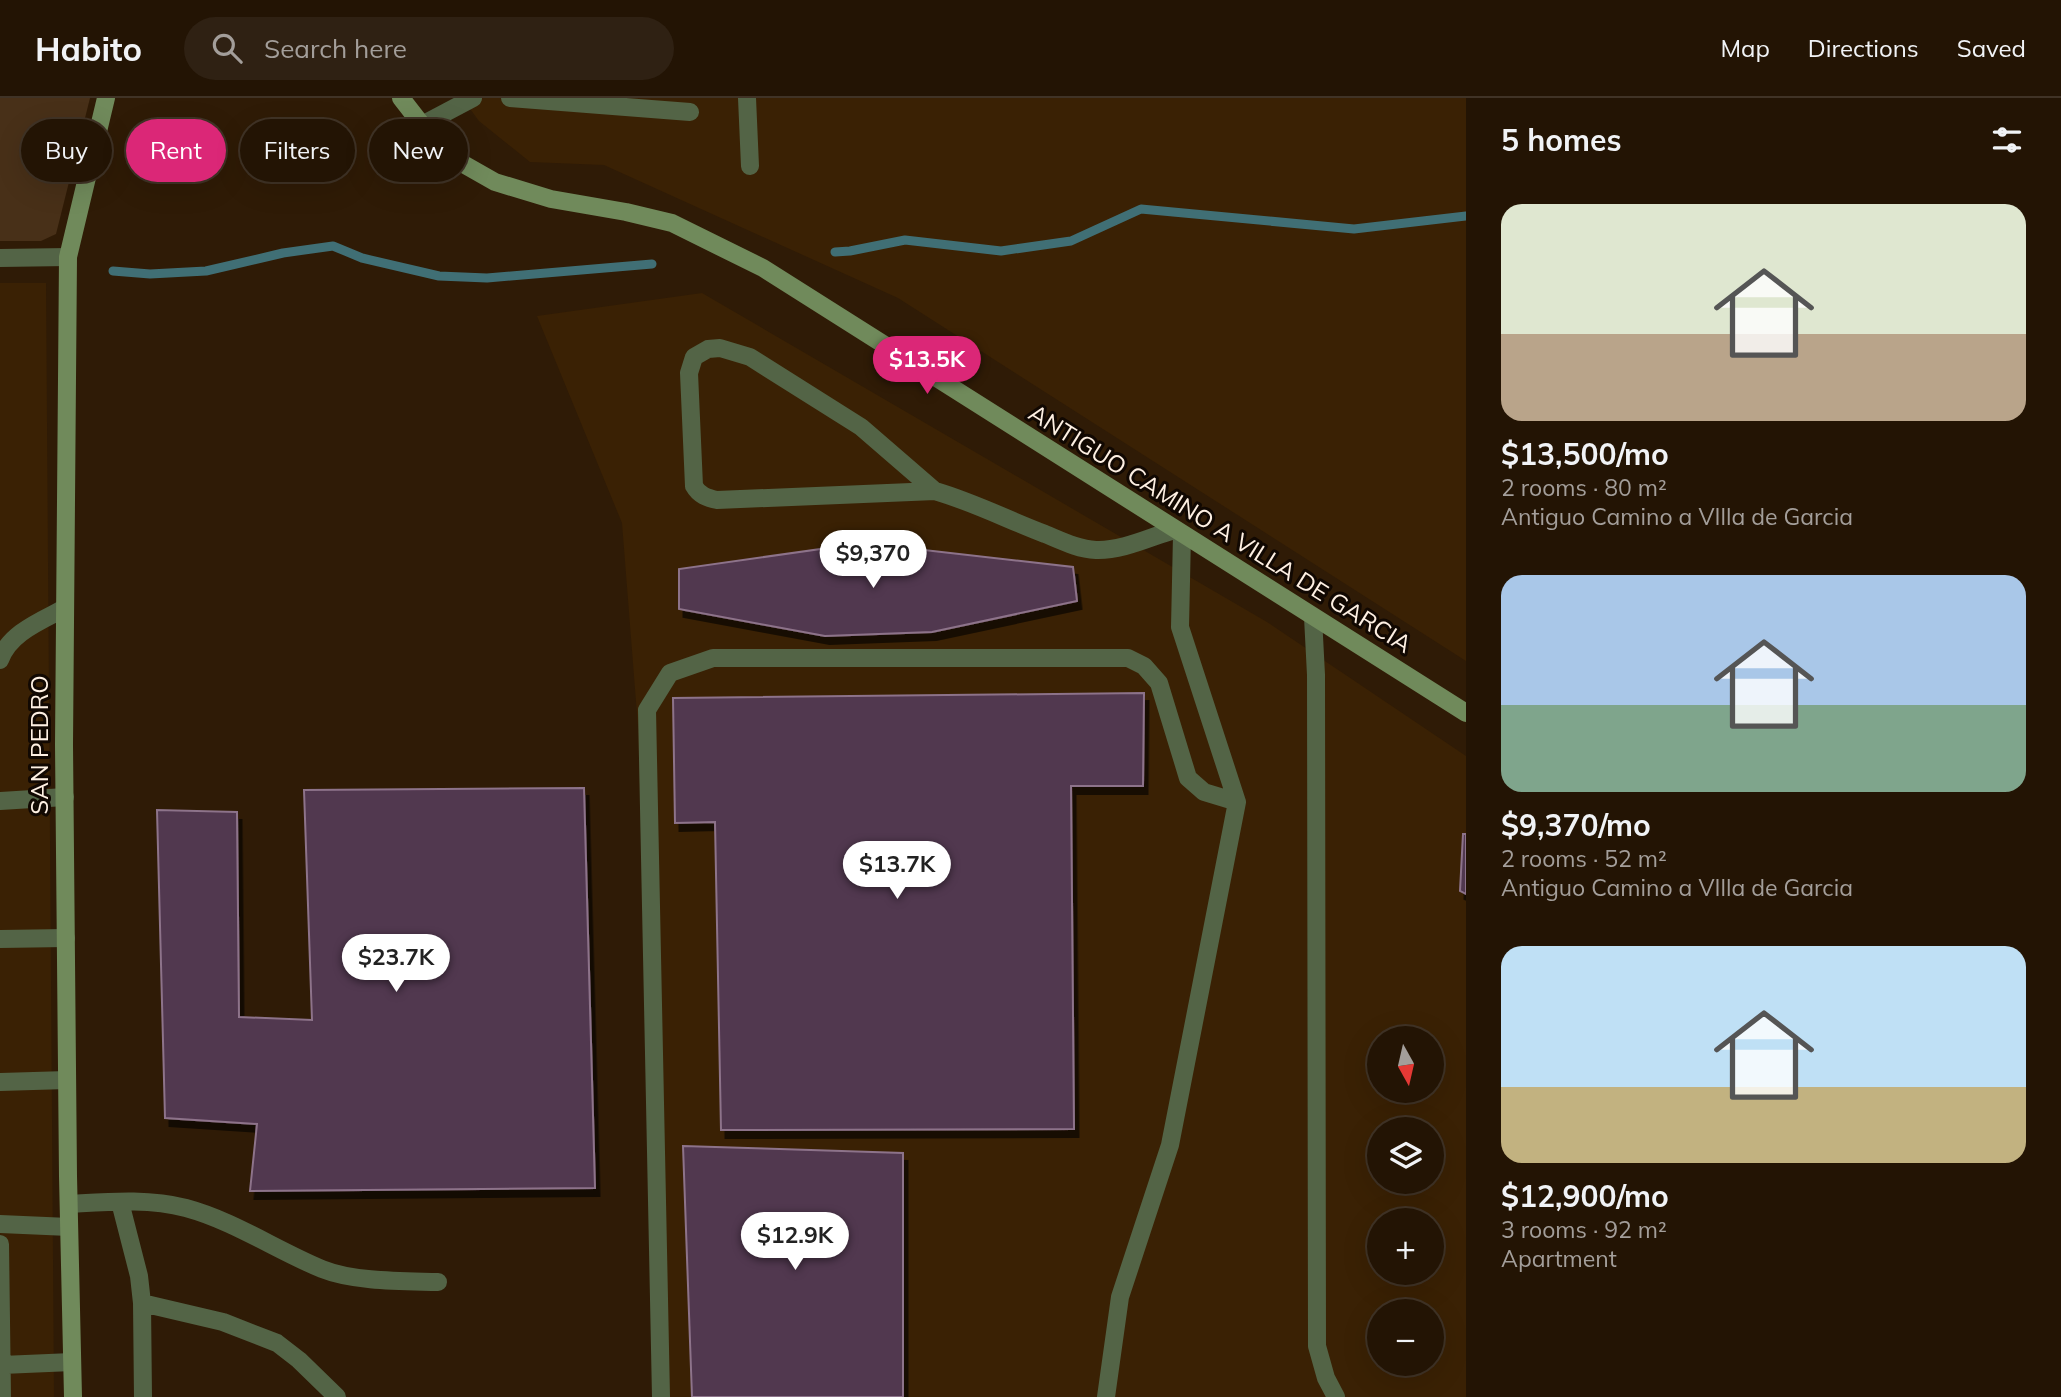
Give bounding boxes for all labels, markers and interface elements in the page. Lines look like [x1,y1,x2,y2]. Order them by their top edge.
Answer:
search box [184,17,674,80]
text: Habito [35,28,142,69]
icon: search [208,29,246,67]
text: Search here [264,32,407,65]
text: Map [1720,33,1770,63]
text: Directions [1808,33,1919,63]
text: Saved [1957,33,2026,63]
chip: Buy [21,119,112,182]
chip: Rent [126,119,226,182]
chip: Filters [240,119,355,182]
chip: New [369,119,468,182]
text: 5 homes [1501,121,1622,159]
icon: filters [1988,121,2026,159]
icon: home [1701,250,1827,376]
pin: $13.5K [870,336,984,396]
text: $13.5K [889,344,965,373]
street label: ANTIGUO CAMINO A VILLA DE GARCIA [1023,397,1418,659]
text: $13,500/mo [1501,435,1669,473]
text: 2 rooms · 80 m² [1501,473,1667,502]
text: Antiguo Camino a VIlla de Garcia [1501,502,1853,531]
pin: $9,370 [816,531,930,590]
text: $9,370 [836,538,910,567]
icon: home [1701,621,1827,747]
street label: SAN PEDRO [24,675,54,815]
text: $9,370/mo [1501,806,1651,844]
pin: $13.7K [840,842,954,901]
text: 2 rooms · 52 m² [1501,844,1667,873]
text: $13.7K [859,849,935,878]
text: Antiguo Camino a VIlla de Garcia [1501,873,1853,902]
pin: $23.7K [339,934,453,994]
text: $23.7K [358,942,434,971]
icon: home [1701,992,1827,1118]
north arrow [1367,1026,1444,1102]
map controls [1367,1026,1444,1376]
button: layers [1367,1117,1444,1194]
text: $12,900/mo [1501,1177,1669,1215]
button: + [1367,1208,1444,1285]
pin: $12.9K [738,1212,852,1272]
text: 3 rooms · 92 m² [1501,1215,1667,1244]
text: $12.9K [757,1220,833,1249]
text: Apartment [1501,1244,1617,1273]
button: − [1367,1299,1444,1376]

